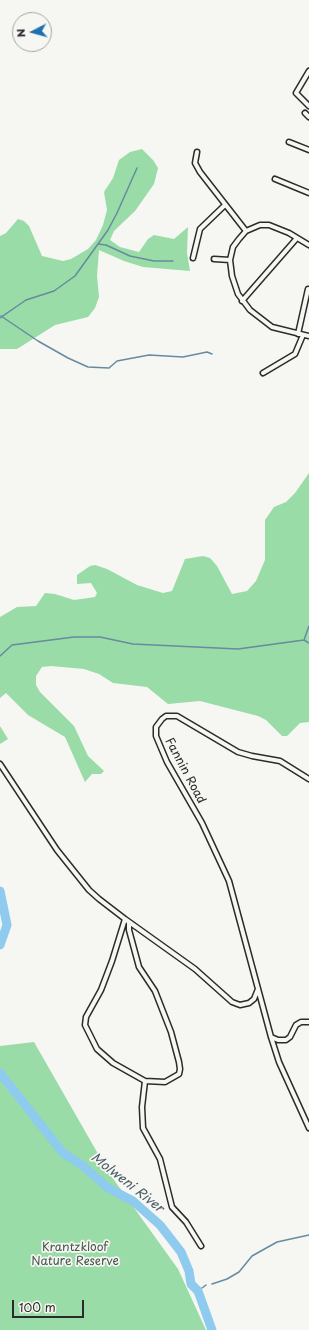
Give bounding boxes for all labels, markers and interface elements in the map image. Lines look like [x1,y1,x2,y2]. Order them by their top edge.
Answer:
north arrow [12,12,52,52]
text: N [12,28,29,38]
street label: Fannin Road [162,736,208,806]
water label: Molweni River [88,1150,166,1216]
park label: Krantzkloof Nature Reserve [31,1241,119,1269]
scale bar [14,1292,86,1318]
text: 100 m [19,1298,56,1316]

